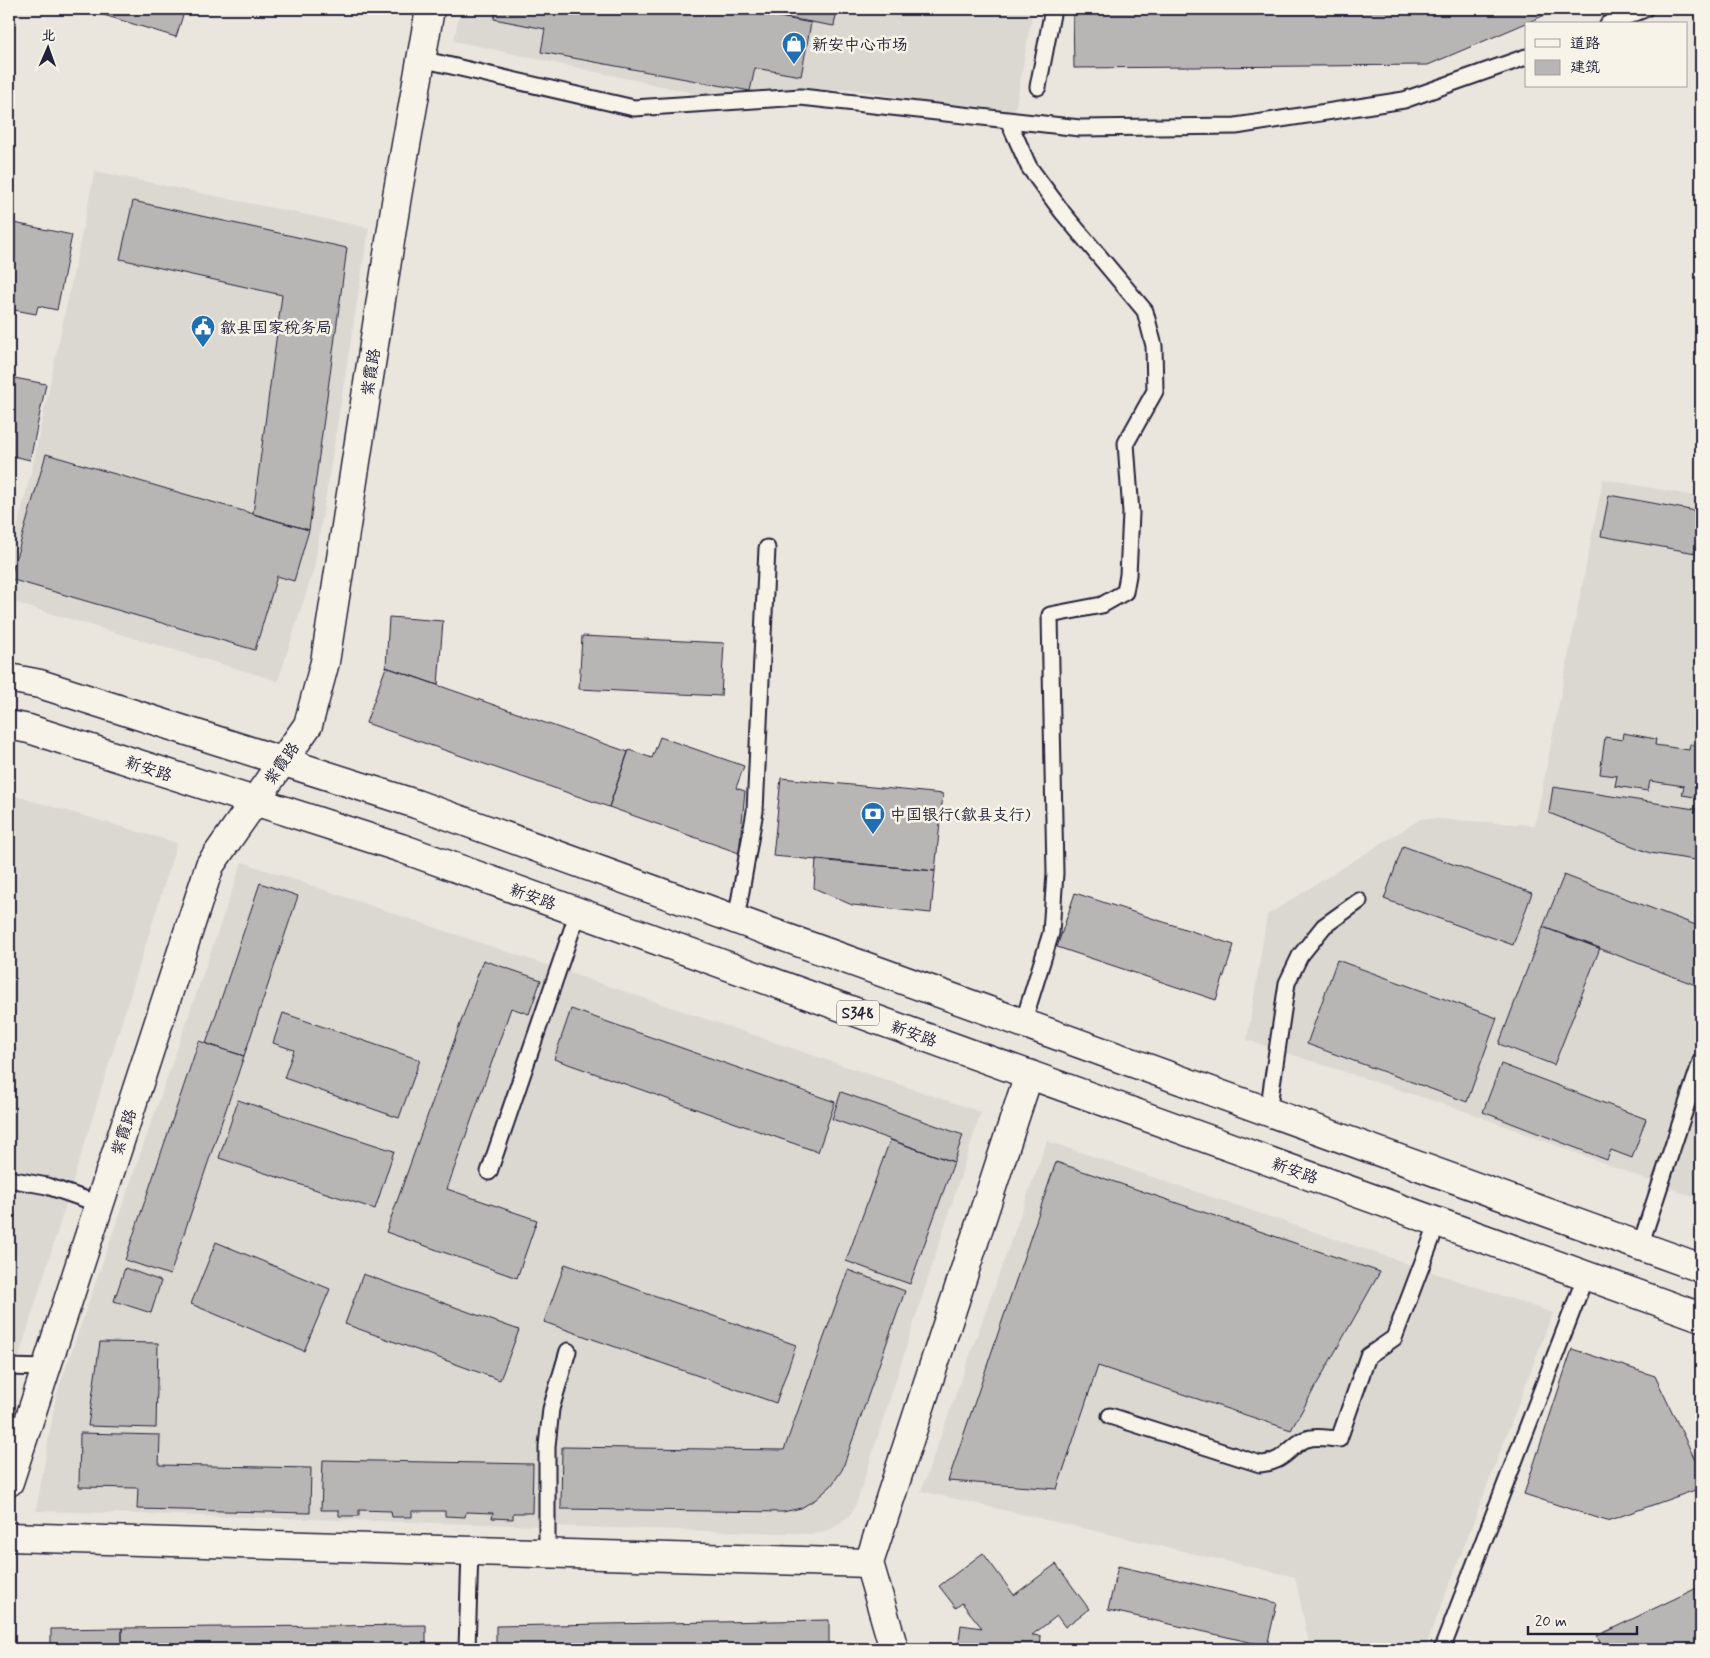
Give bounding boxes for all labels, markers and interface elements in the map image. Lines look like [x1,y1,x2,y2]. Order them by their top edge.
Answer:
north arrow [22,22,72,72]
legend [1525,22,1688,88]
text: 北 [41,27,56,45]
shop icon: 新安中心市场 [781,31,807,65]
text: 道路 [1570,34,1600,54]
place label: 新安中心市场 [812,35,908,56]
text: 建筑 [1570,58,1600,78]
public building icon: 歙县国家税务局 [190,314,216,348]
place label: 歙县国家税务局 [220,318,332,339]
street label: 紫霞路 [357,347,386,398]
street label: 紫霞路 [260,738,305,790]
street label: 新安路 [122,752,175,787]
bank icon: 中国银行(歙县支行) [860,801,886,835]
place label: 中国银行(歙县支行) [890,805,1031,826]
street label: 新安路 [506,879,559,915]
road number: S348 [837,1000,879,1026]
street label: 新安路 [887,1016,940,1052]
street label: 紫霞路 [107,1106,142,1159]
street label: 新安路 [1268,1153,1321,1189]
scale bar [1528,1603,1636,1635]
text: 20 m [1535,1612,1567,1632]

